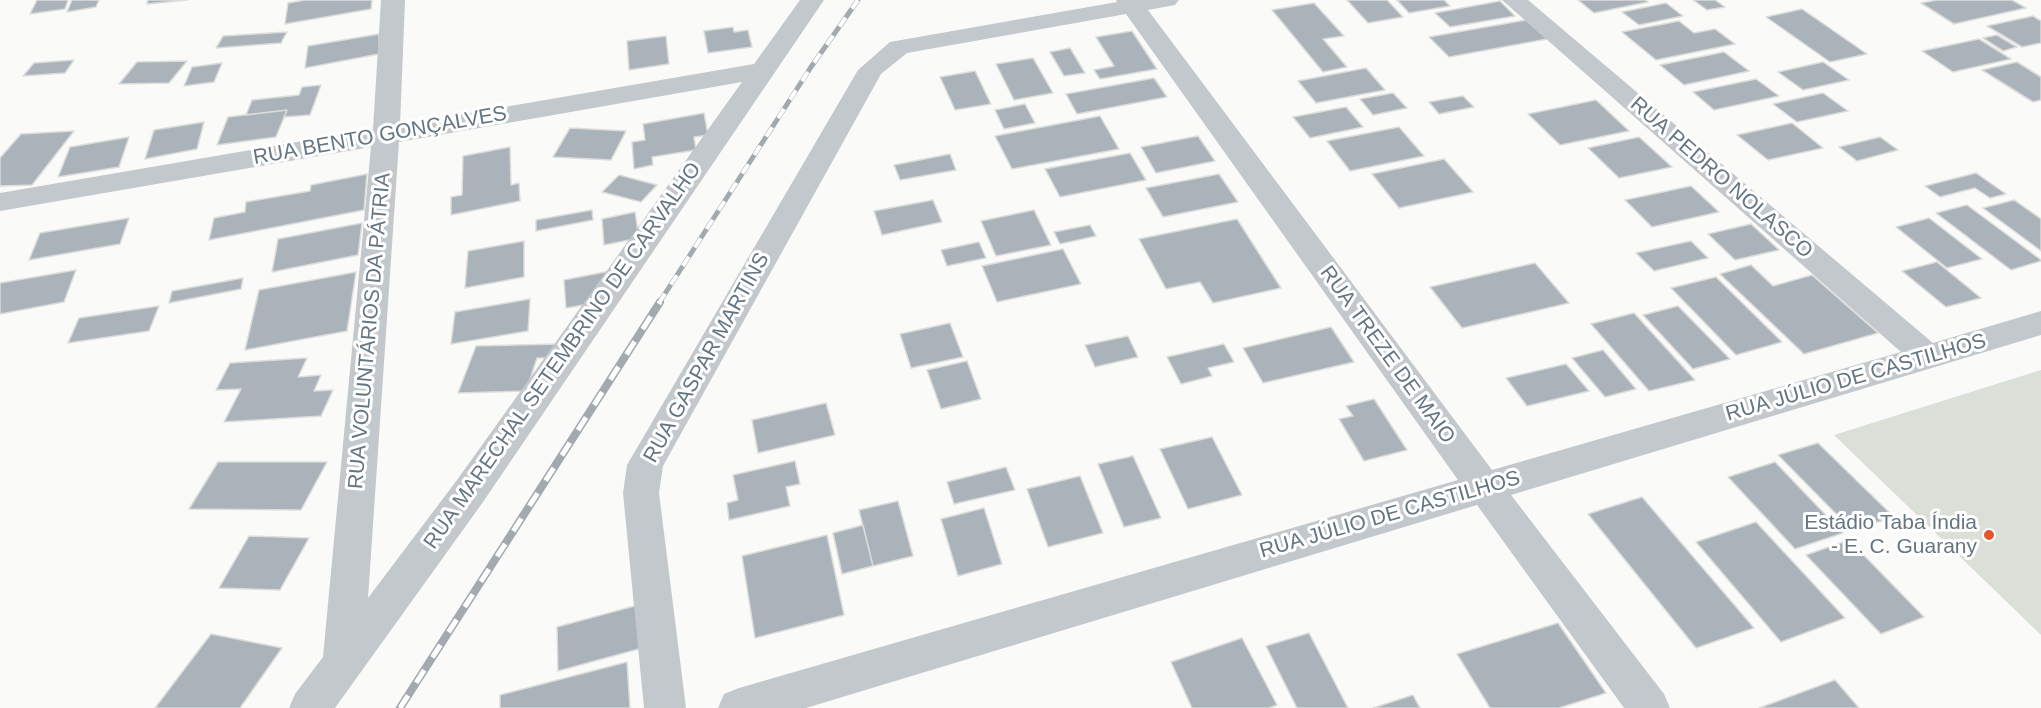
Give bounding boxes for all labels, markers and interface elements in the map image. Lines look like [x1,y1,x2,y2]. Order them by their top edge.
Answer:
street label: RUA PEDRO NOLASCO [1625,92,1817,264]
street label: RUA BENTO GONÇALVES [251,101,509,171]
street label: RUA MARECHAL SETEMBRINO DE CARVALHO [419,158,707,554]
street label: RUA VOLUNTÁRIOS DA PÁTRIA [344,172,396,490]
street label: RUA GASPAR MARTINS [639,249,775,467]
street label: RUA TREZE DE MAIO [1314,261,1460,449]
street label: RUA JÚLIO DE CASTILHOS [1723,329,1989,427]
street label: RUA JÚLIO DE CASTILHOS [1257,466,1523,564]
place label: Estádio Taba Índia - E. C. Guarany [1804,510,1977,560]
marker: Estádio Taba Índia - E. C. Guarany [1982,528,1996,542]

